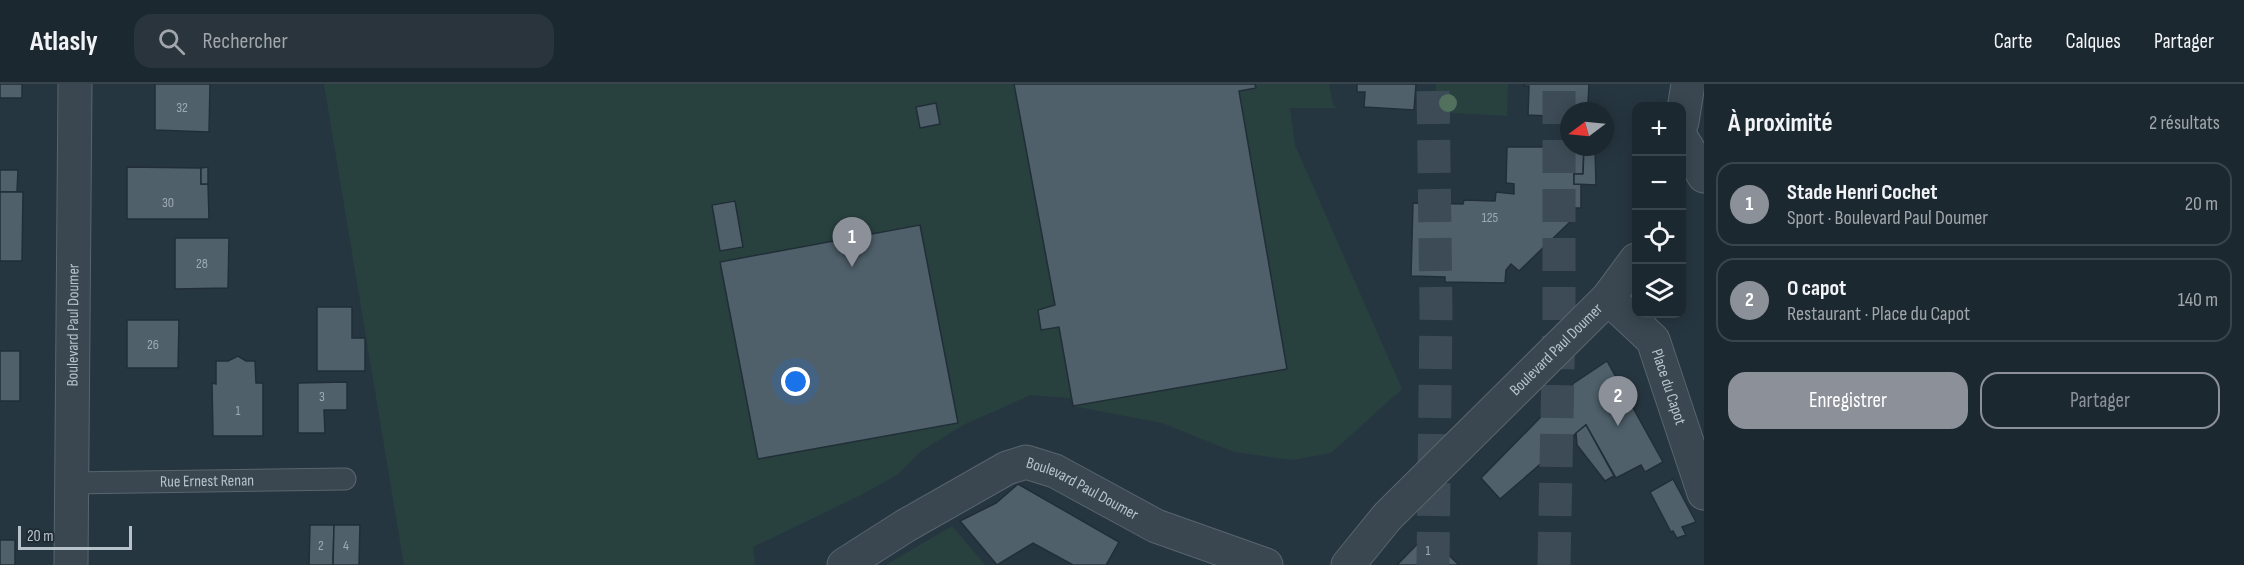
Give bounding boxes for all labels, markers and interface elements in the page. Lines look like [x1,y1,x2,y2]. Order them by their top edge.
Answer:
search box [134,14,554,68]
text: Atlasly [30,25,98,58]
icon: search [155,25,188,58]
text: Rechercher [203,28,288,55]
text: Carte [1994,29,2033,54]
text: Calques [2066,29,2121,54]
text: Partager [2154,29,2214,54]
house number: 32 [176,99,188,116]
north arrow [1560,102,1614,156]
map controls [1632,102,1686,318]
button: + [1632,102,1686,156]
text: À proximité [1728,108,1833,139]
text: 2 résultats [2149,111,2220,135]
button: − [1632,156,1686,210]
text: Stade Henri Cochet [1787,179,1938,206]
text: 1 [1746,192,1753,216]
text: 20 m [2185,192,2218,216]
house number: 30 [162,194,174,211]
text: Sport · Boulevard Paul Doumer [1787,206,1988,230]
house number: 125 [1482,209,1499,226]
button: locate [1632,210,1686,264]
pin: 1 [832,218,872,267]
house number: 28 [196,255,208,272]
street label: Boulevard Paul Doumer [63,263,83,387]
button: layers [1632,264,1686,318]
text: O capot [1787,275,1846,302]
text: 2 [1745,288,1754,312]
text: 140 m [2178,288,2218,312]
street label: Boulevard Paul Doumer [1506,299,1607,399]
text: Restaurant · Place du Capot [1787,302,1970,326]
house number: 26 [147,336,159,353]
street label: Place du Capot [1647,346,1690,427]
your location [781,367,810,396]
button: Enregistrer [1728,372,1968,429]
button: Partager [1980,372,2220,429]
pin: 2 [1598,376,1638,426]
house number: 3 [319,388,325,405]
house number: 1 [236,402,241,419]
street label: Boulevard Paul Doumer [1024,453,1142,524]
street label: Rue Ernest Renan [160,471,254,491]
scale bar [18,523,132,550]
text: 20 m [27,527,54,546]
house number: 2 [318,537,324,554]
house number: 4 [343,537,349,554]
house number: 1 [1426,542,1431,559]

